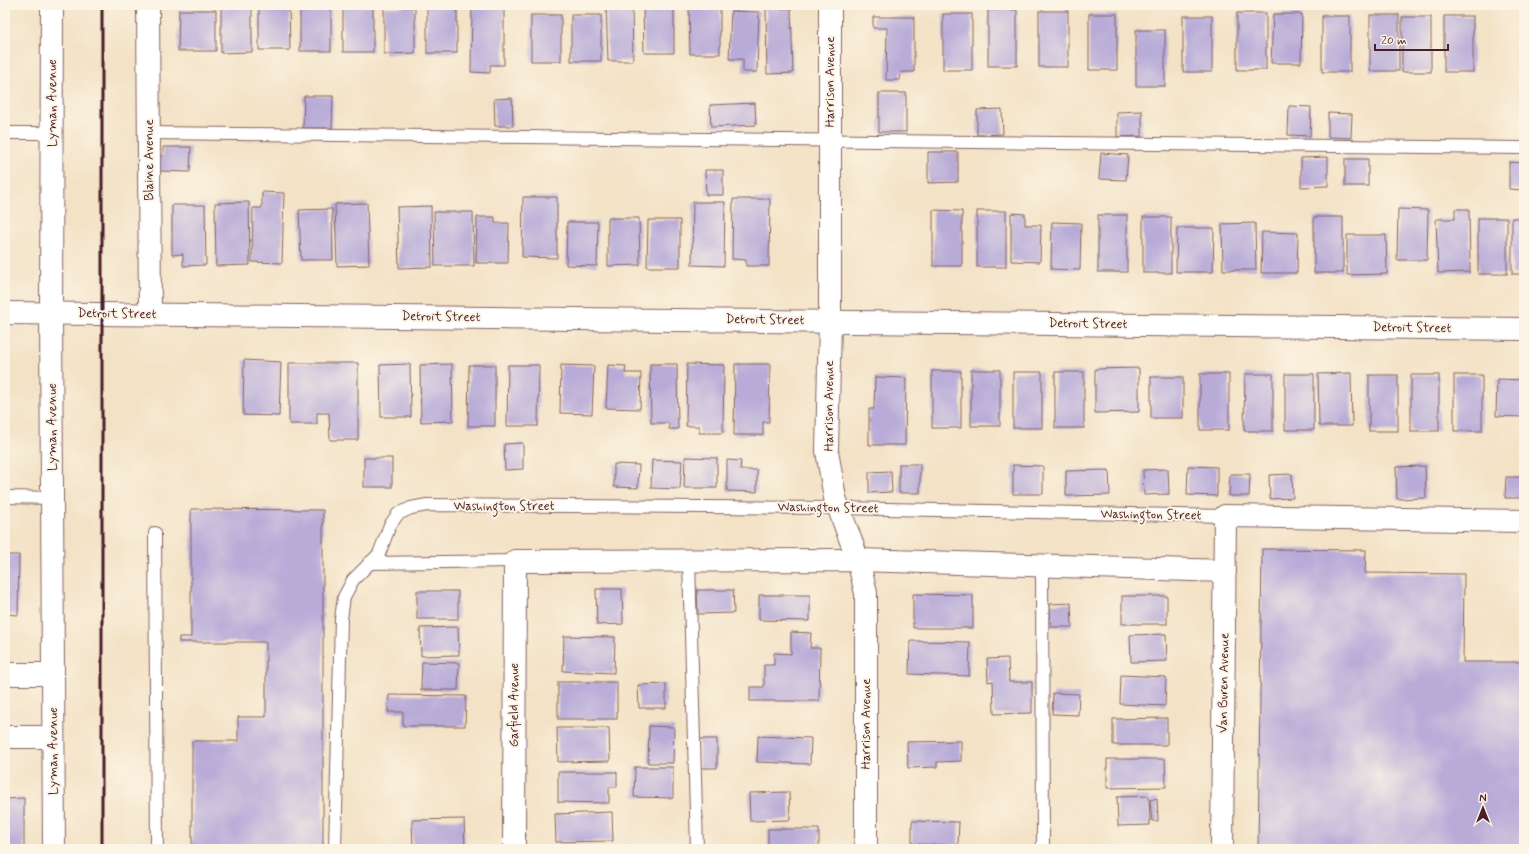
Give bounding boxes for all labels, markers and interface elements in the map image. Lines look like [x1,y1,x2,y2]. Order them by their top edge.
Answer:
scale bar [1375,26,1448,52]
text: 20 m [1381,33,1407,49]
street label: Harrison Avenue [822,36,839,128]
street label: Lyman Avenue [44,59,61,147]
street label: Blaine Avenue [141,119,158,201]
street label: Detroit Street [77,305,157,323]
street label: Detroit Street [401,308,481,326]
street label: Detroit Street [725,311,805,329]
street label: Detroit Street [1048,315,1128,333]
street label: Detroit Street [1372,319,1452,337]
street label: Harrison Avenue [821,360,838,452]
street label: Lyman Avenue [44,383,61,471]
street label: Washington Street [454,498,555,517]
street label: Washington Street [777,499,879,519]
street label: Washington Street [1100,506,1202,526]
street label: Van Buren Avenue [1215,633,1233,733]
street label: Garfield Avenue [506,663,523,747]
street label: Harrison Avenue [858,678,875,770]
street label: Lyman Avenue [45,707,62,795]
north arrow [1463,788,1503,828]
text: N [1479,792,1487,806]

